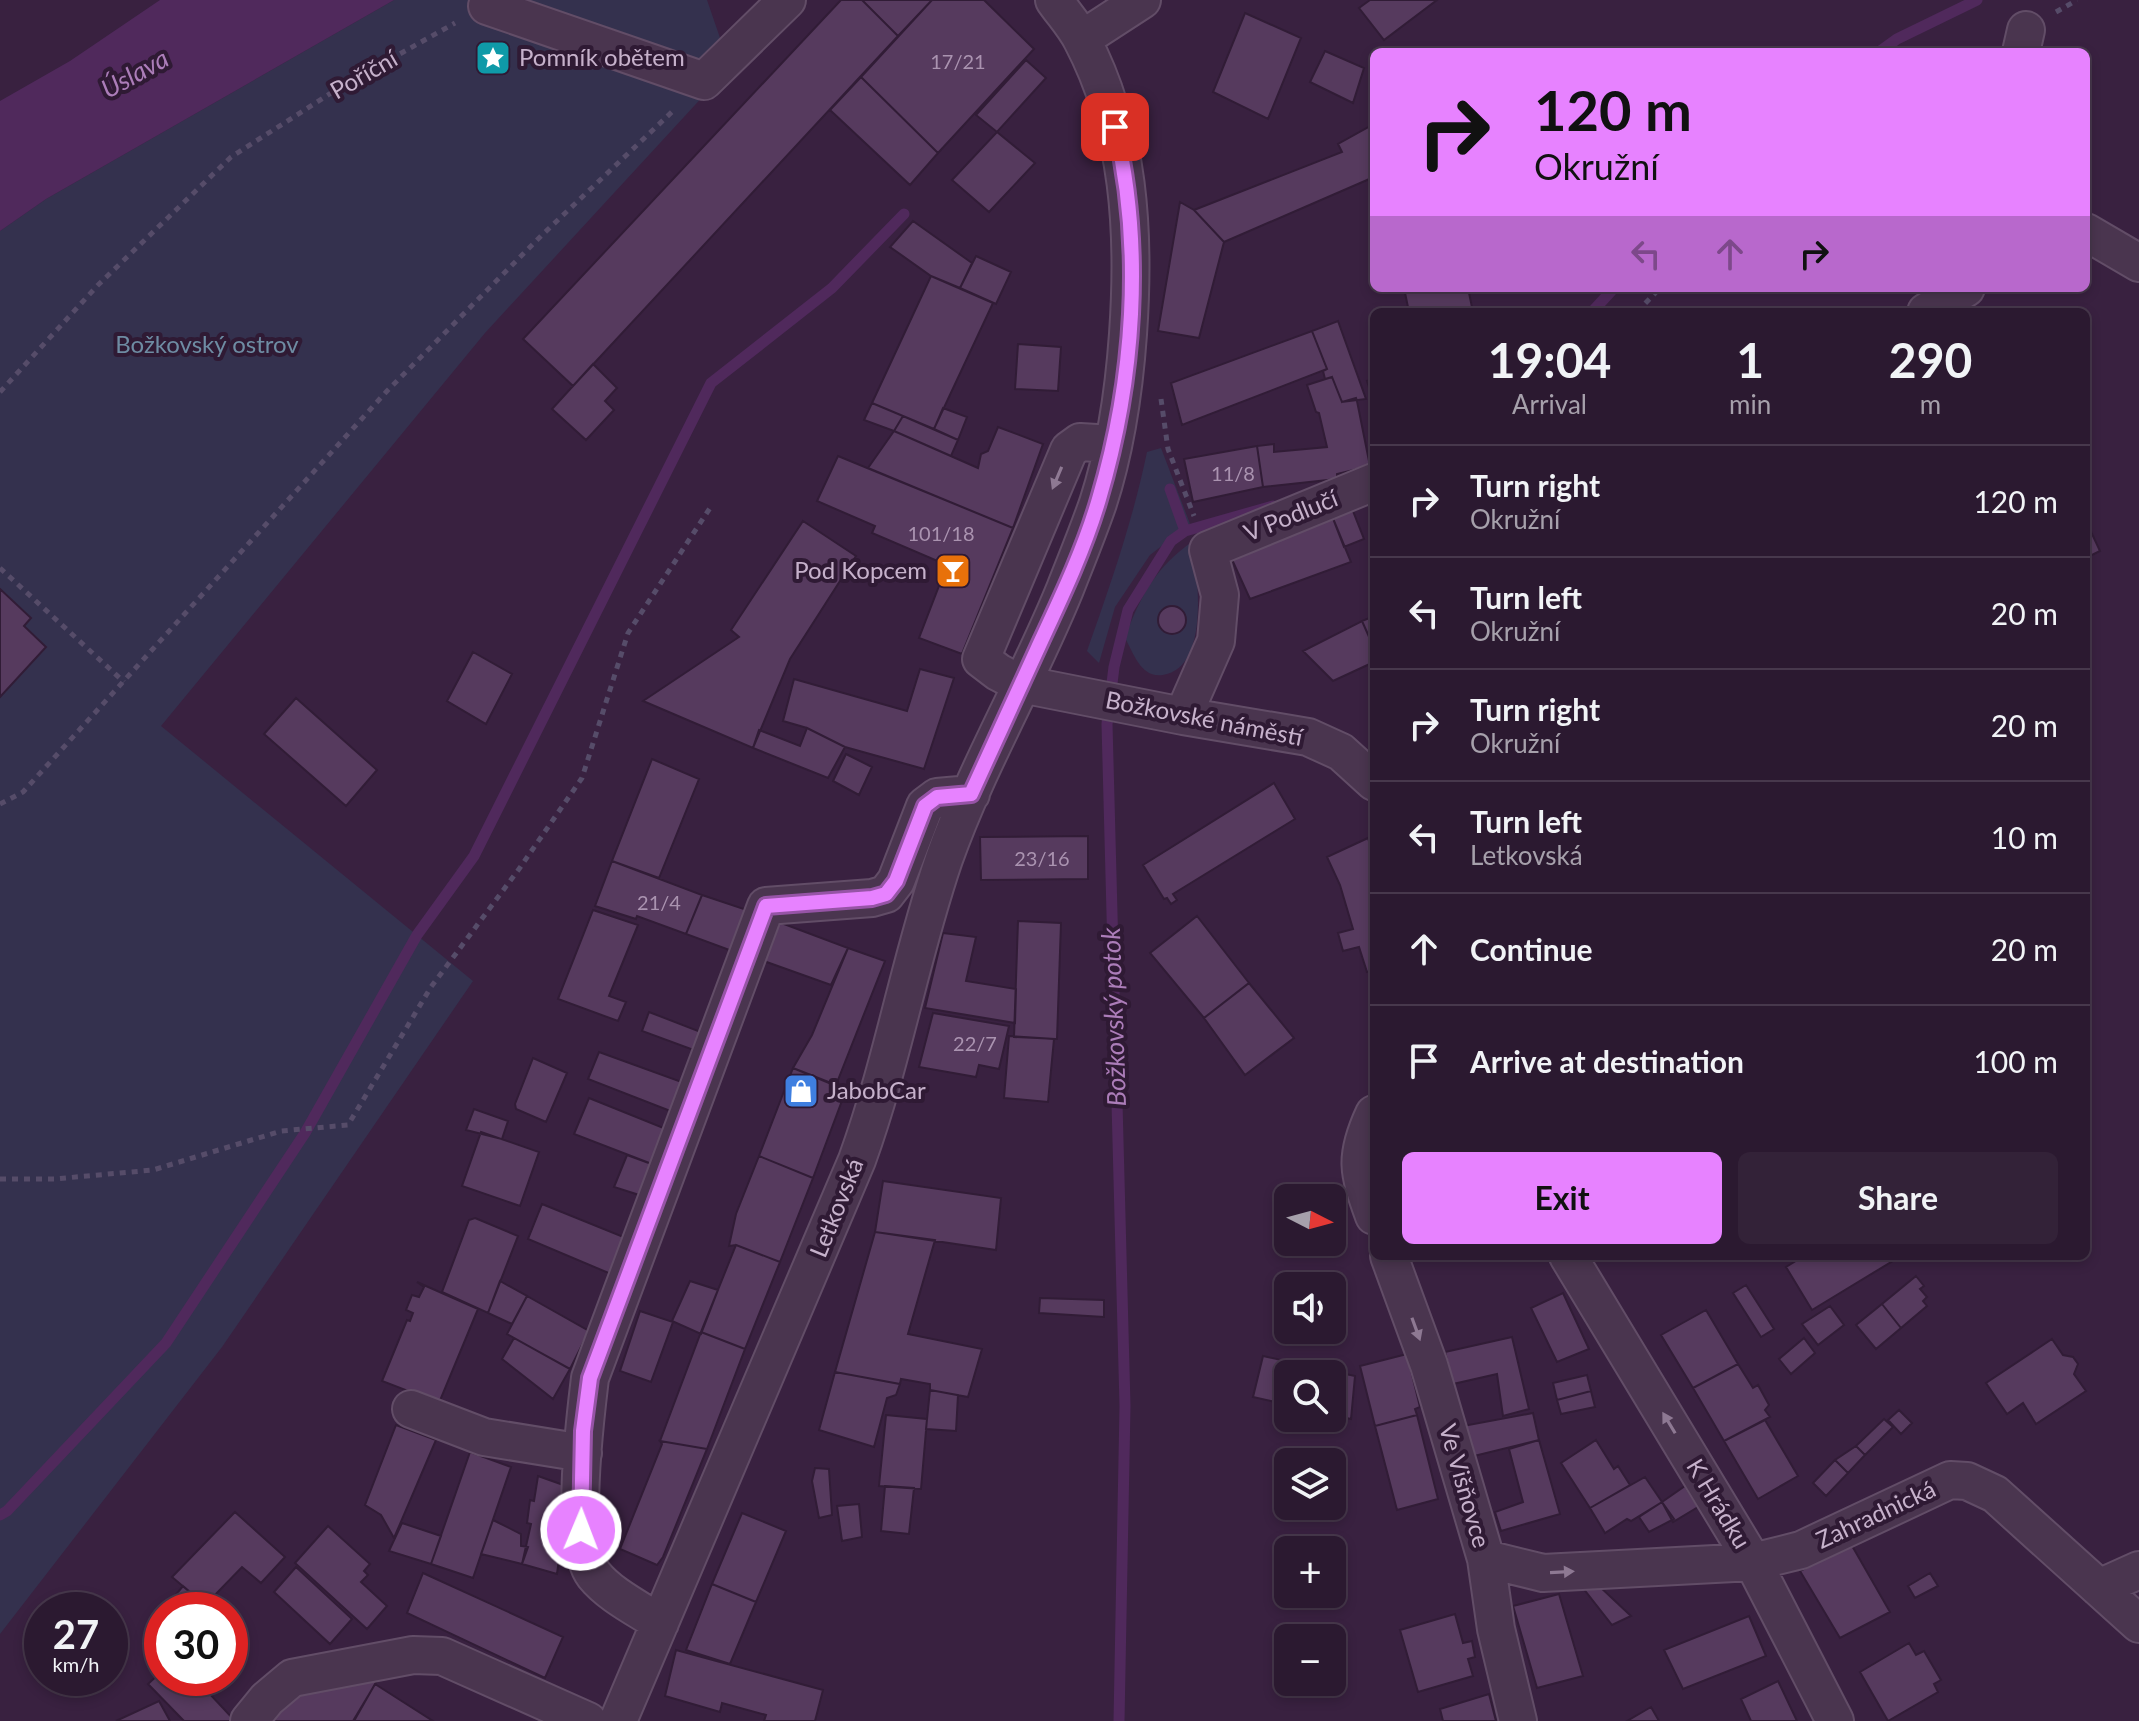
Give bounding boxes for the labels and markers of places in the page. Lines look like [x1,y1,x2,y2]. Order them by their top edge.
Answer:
place icon: Pomník obětem [474,39,512,77]
place label: Pomník obětem [519,42,685,71]
pin [1081,93,1149,161]
bar icon: Pod Kopcem [934,552,972,590]
place label: Pod Kopcem [794,555,927,584]
shop icon: JabobCar [782,1072,820,1110]
place label: JabobCar [827,1075,926,1104]

